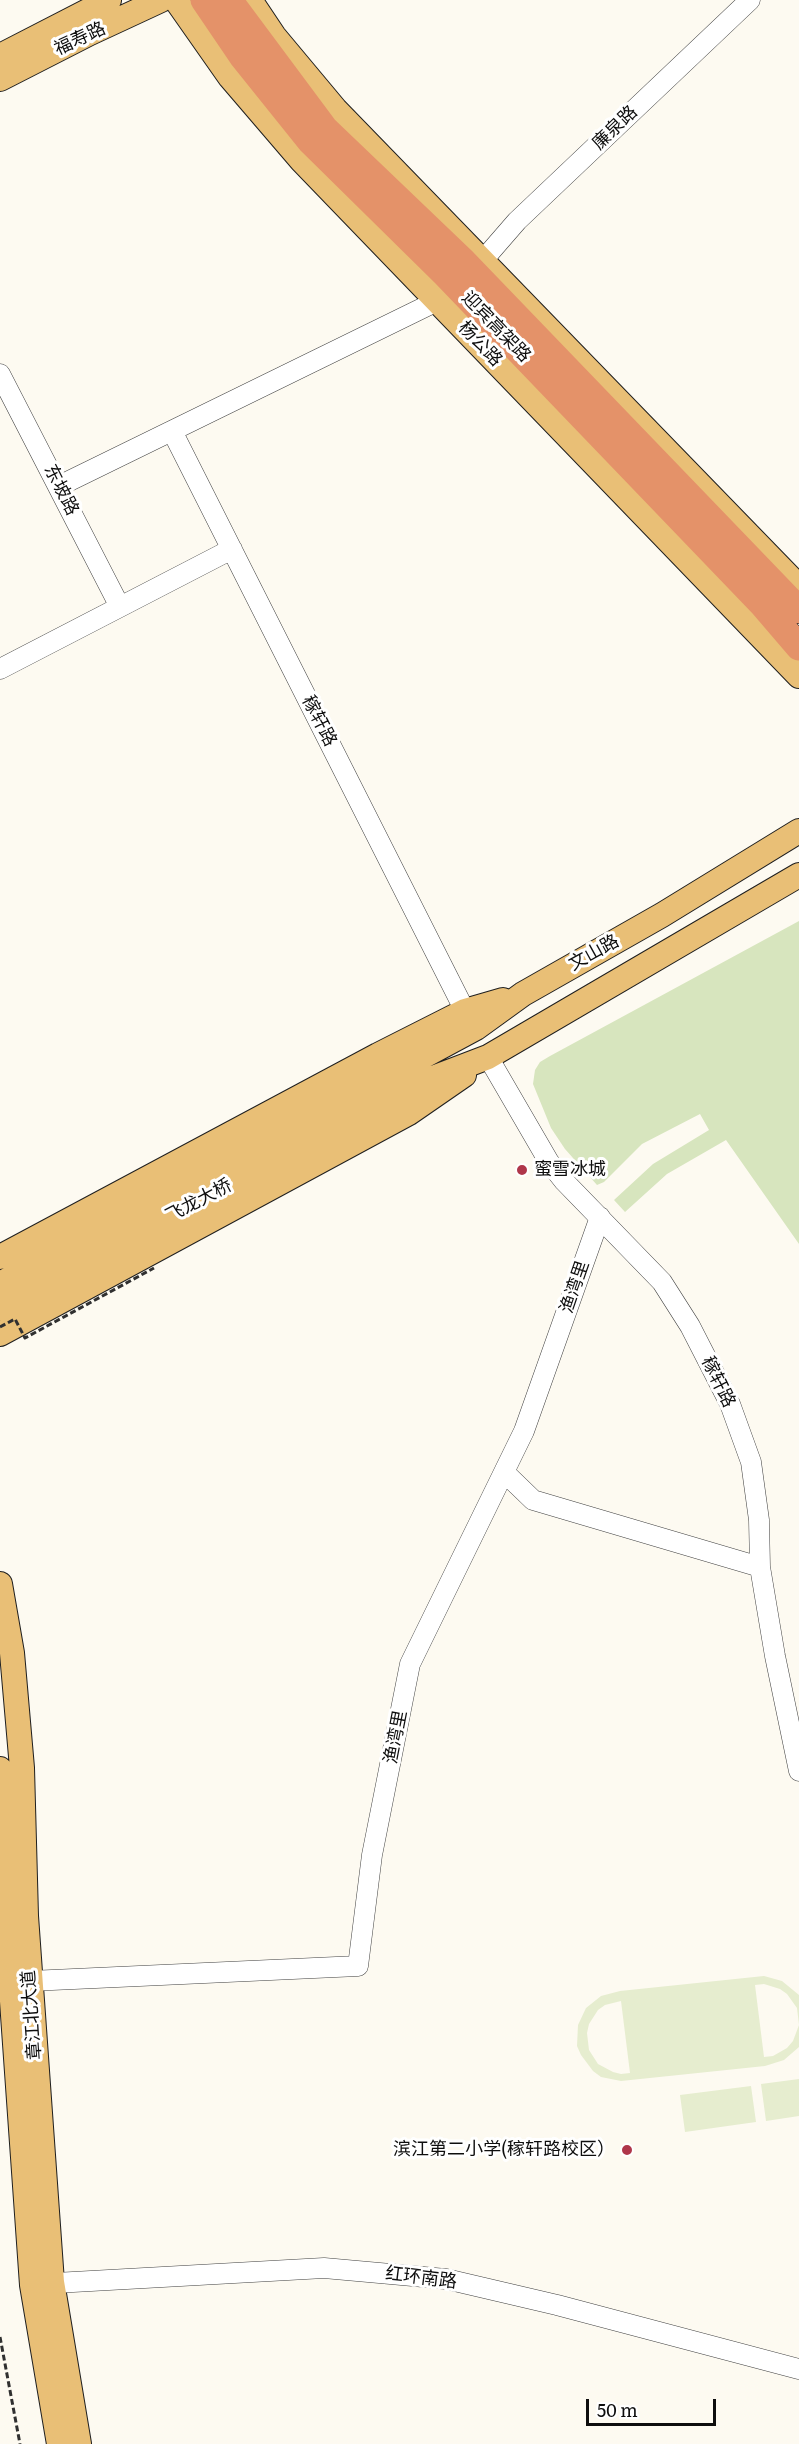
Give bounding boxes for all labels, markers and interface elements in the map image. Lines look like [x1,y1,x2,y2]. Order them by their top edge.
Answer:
street label: 福寿路 [51,18,109,60]
street label: 廉泉路 [588,101,642,155]
street label: 迎宾高架路 [457,287,535,367]
street label: 杨公路 [453,317,507,371]
street label: 东坡路 [39,461,83,519]
street label: 稼轩路 [297,692,341,750]
street label: 文山路 [565,930,623,976]
place label: 蜜雪冰城 [534,1159,606,1181]
marker: 蜜雪冰城 [515,1163,529,1177]
street label: 飞龙大桥 [162,1175,236,1227]
street label: 渔湾里 [556,1258,594,1316]
street label: 稼轩路 [696,1353,740,1411]
street label: 渔湾里 [380,1708,412,1766]
street label: 章江北大道 [18,1969,46,2061]
place label: 滨江第二小学(稼轩路校区） [393,2139,615,2161]
marker: 滨江第二小学(稼轩路校区） [620,2143,634,2157]
street label: 红环南路 [384,2263,458,2293]
scale bar [589,2387,720,2425]
text: 50 m [597,2396,638,2423]

